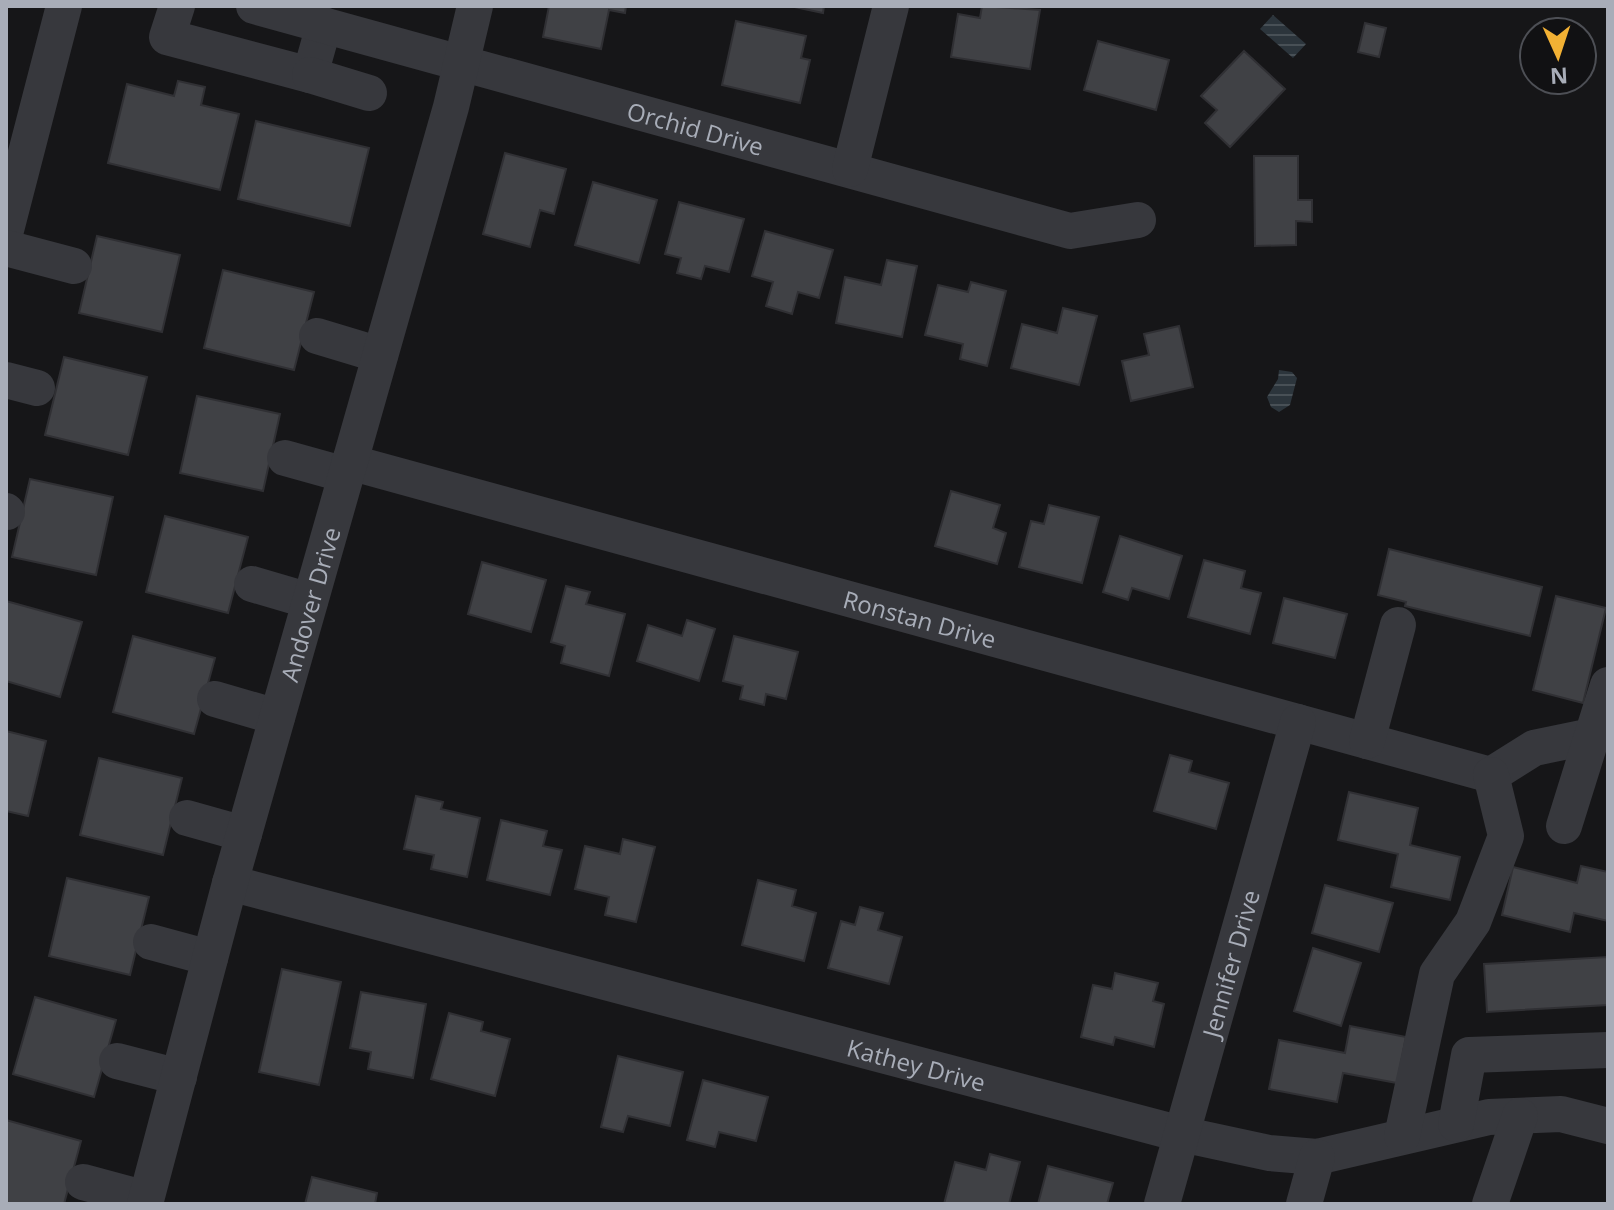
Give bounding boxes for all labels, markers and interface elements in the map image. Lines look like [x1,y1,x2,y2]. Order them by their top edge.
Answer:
north arrow [1518,16,1598,96]
text: N [1549,62,1569,92]
street label: Orchid Drive [623,93,768,162]
street label: Andover Drive [272,523,347,685]
street label: Ronstan Drive [840,582,1000,655]
street label: Jennifer Drive [1193,886,1266,1043]
street label: Kathey Drive [844,1030,989,1098]

